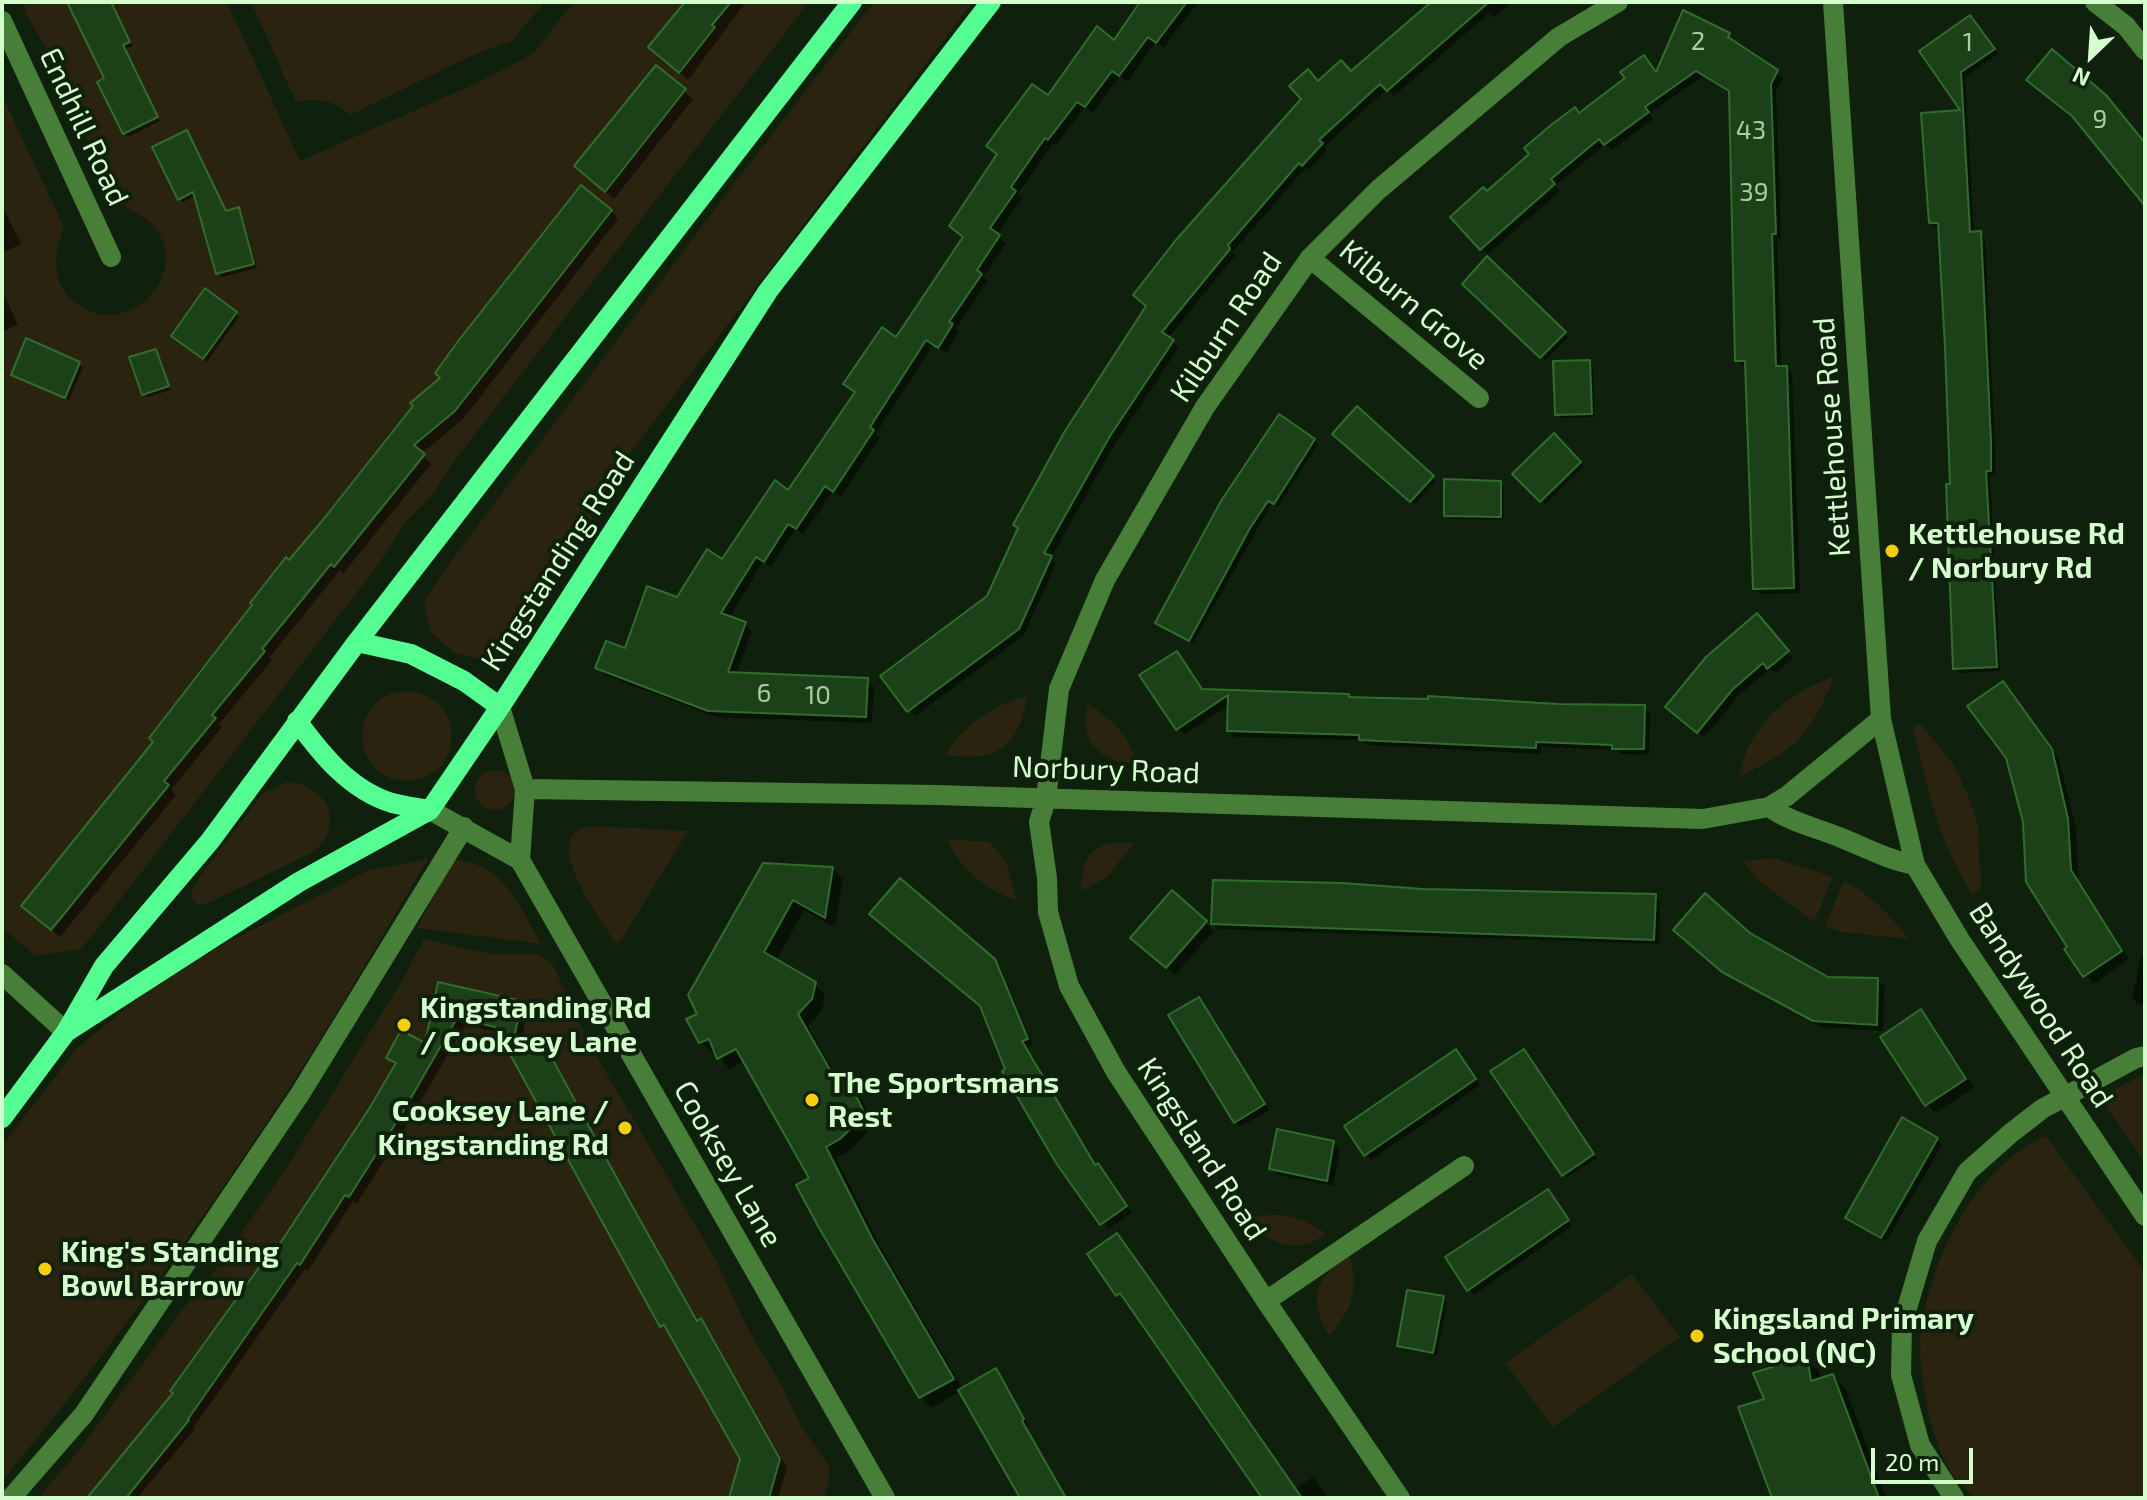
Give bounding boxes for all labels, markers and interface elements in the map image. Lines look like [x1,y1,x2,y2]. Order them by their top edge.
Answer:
north arrow [2051,16,2131,96]
house number: 2 [1691,25,1705,57]
house number: 1 [1963,26,1973,58]
street label: Endhill Road [32,42,136,212]
text: N [2068,63,2094,93]
house number: 9 [2093,103,2107,135]
house number: 43 [1736,114,1766,146]
house number: 39 [1739,176,1769,208]
street label: Kilburn Grove [1332,232,1496,378]
street label: Kilburn Road [1163,245,1289,409]
street label: Kettlehouse Road [1806,316,1858,558]
street label: Kingstanding Road [474,444,642,678]
place label: Kettlehouse Rd / Norbury Rd [1908,516,2125,586]
marker: Kettlehouse Rd / Norbury Rd [1883,542,1901,560]
house number: 6 [757,677,771,709]
house number: 10 [805,679,831,711]
street label: Norbury Road [1011,749,1201,791]
street label: Bandywood Road [1961,896,2121,1114]
place label: Kingstanding Rd / Cooksey Lane [420,990,651,1060]
marker: Kingstanding Rd / Cooksey Lane [395,1016,413,1034]
street label: Kingsland Road [1130,1051,1274,1247]
place label: The Sportsmans Rest [828,1065,1059,1136]
street label: Cooksey Lane [666,1075,790,1253]
marker: The Sportsmans Rest [803,1091,821,1109]
place label: Cooksey Lane / Kingstanding Rd [378,1093,609,1164]
marker: Cooksey Lane / Kingstanding Rd [616,1119,634,1137]
place label: King's Standing Bowl Barrow [61,1234,279,1304]
marker: King's Standing Bowl Barrow [36,1260,54,1278]
place label: Kingsland Primary School (NC) [1713,1301,1974,1372]
marker: Kingsland Primary School (NC) [1688,1327,1706,1345]
scale bar [1875,1432,1977,1482]
text: 20 m [1885,1447,1939,1476]

